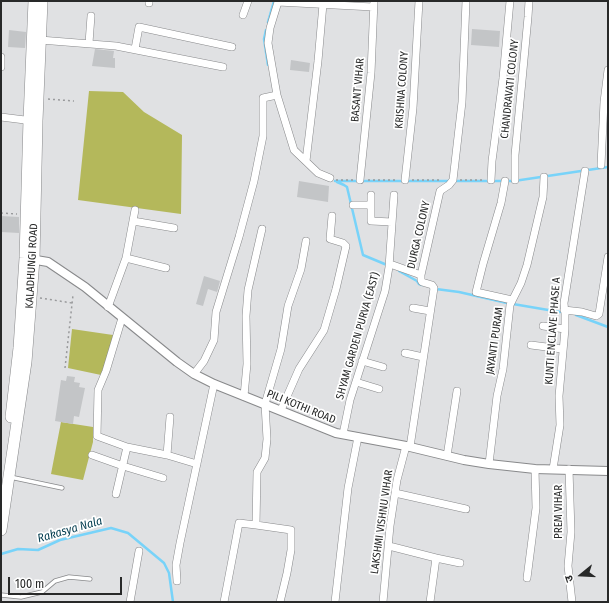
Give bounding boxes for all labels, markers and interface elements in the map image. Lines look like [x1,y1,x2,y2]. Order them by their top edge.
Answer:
street label: CHANDRAVATI COLONY [498,39,522,139]
street label: KRISHNA COLONY [393,51,411,129]
street label: BASANT VIHAR [349,57,367,123]
street label: DURGA COLONY [405,200,433,270]
street label: KALADHUNGI ROAD [23,223,41,309]
street label: SHYAM GARDEN PURVA (EAST) [333,271,383,401]
street label: KUNTI ENCLAVE PHASE A [543,277,563,385]
street label: JAYANTI PURAM [484,306,506,376]
street label: PILI KOTHI ROAD [265,387,337,427]
street label: LAKSHMI VISHNU VIHAR [368,469,396,575]
street label: PREM VIHAR [552,485,566,539]
water label: Rakasya Nala [36,514,104,546]
north arrow [561,555,601,595]
scale bar [10,569,124,595]
text: उ [562,574,576,584]
text: 100 m [15,577,44,591]

